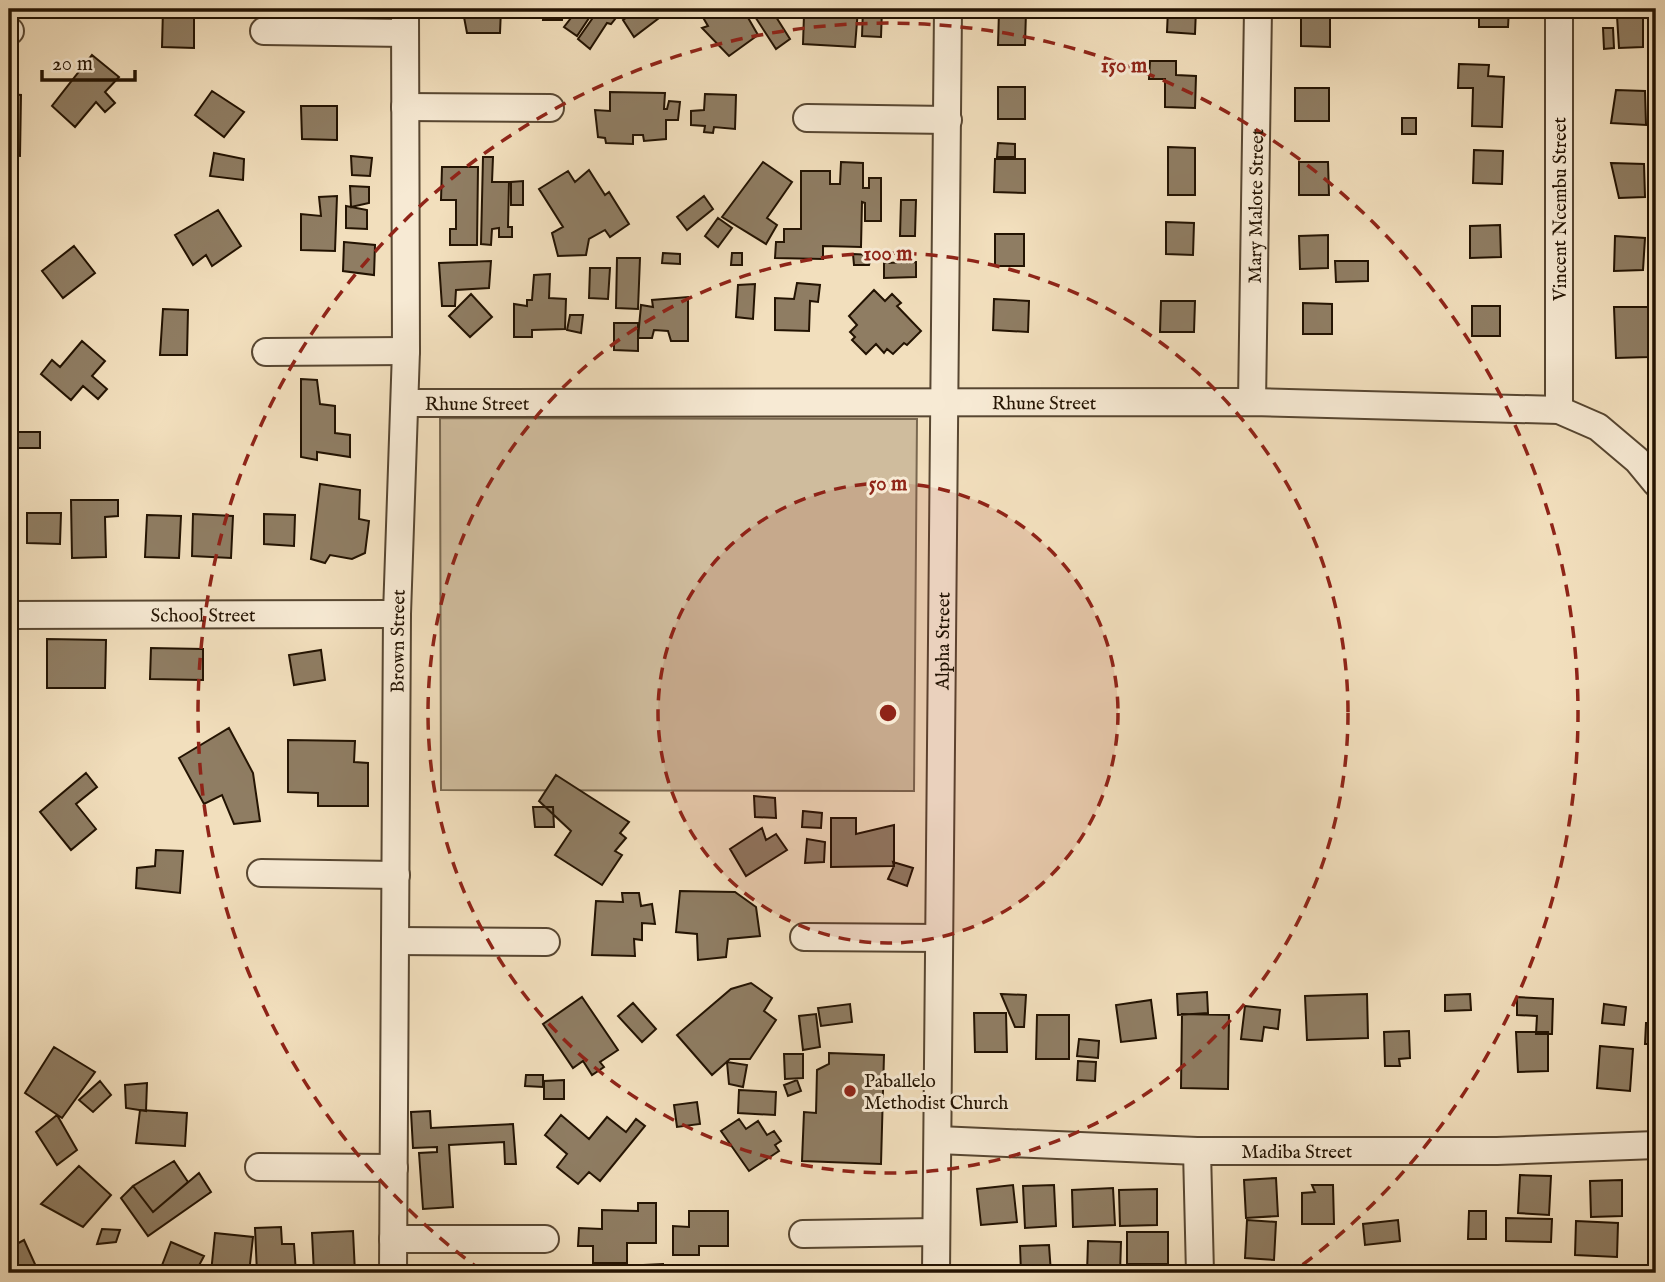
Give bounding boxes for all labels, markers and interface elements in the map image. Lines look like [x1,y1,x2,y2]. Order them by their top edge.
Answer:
scale bar [42,38,135,82]
text: 20 m [52,51,93,78]
text: 150 m [1101,53,1148,80]
street label: Vincent Ncembu Street [1549,117,1573,302]
street label: Mary Malote Street [1244,128,1270,284]
text: 100 m [863,241,913,268]
street label: Rhune Street [992,392,1097,416]
street label: Rhune Street [425,393,530,417]
text: 50 m [869,471,908,498]
street label: Brown Street [387,588,412,693]
street label: Alpha Street [932,591,956,691]
street label: School Street [150,604,256,629]
centre of rings [876,701,900,725]
place label: Paballelo Methodist Church [864,1070,1008,1116]
marker: Paballelo Methodist Church [842,1083,858,1099]
street label: Madiba Street [1241,1141,1353,1165]

